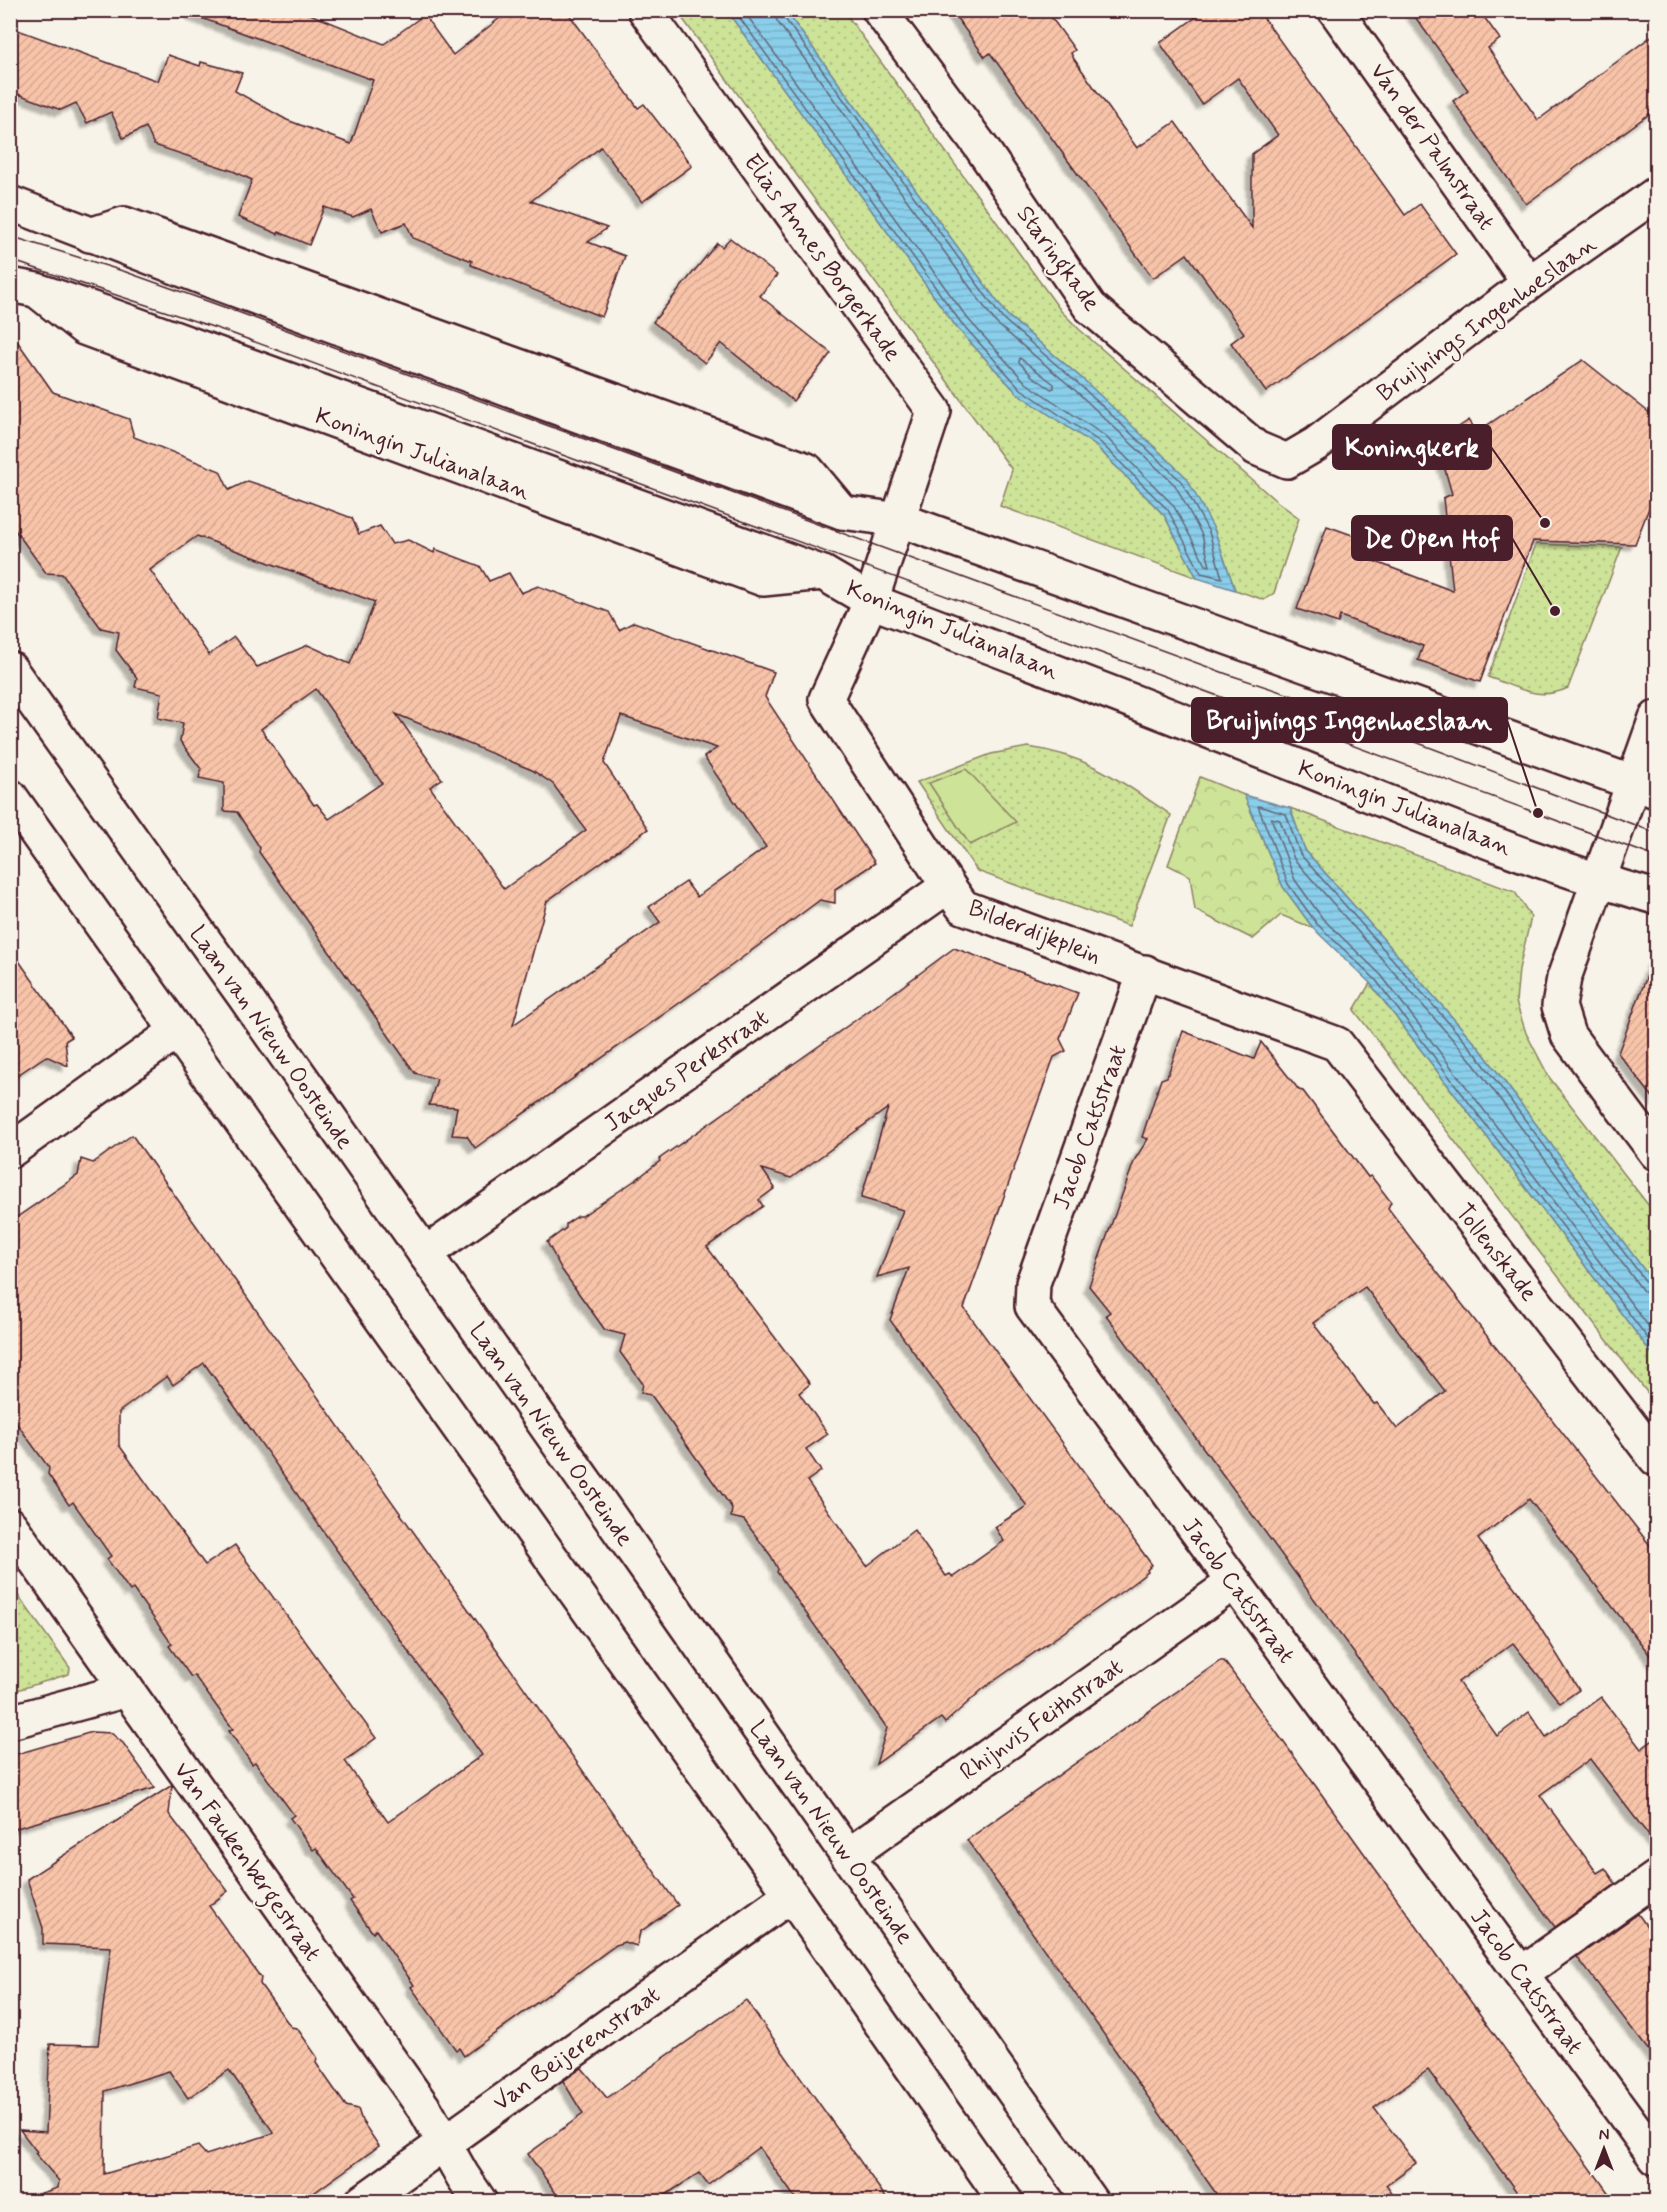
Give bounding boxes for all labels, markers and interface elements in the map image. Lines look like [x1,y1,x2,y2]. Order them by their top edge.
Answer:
street label: Van der Palmstraat [1362,57,1501,237]
street label: Elias Annes Borgerkade [736,148,908,368]
street label: Staringkade [1007,200,1107,320]
street label: Bruijnings Ingenhoeslaan [1371,229,1604,411]
street label: Koningin Julianalaan [311,401,534,508]
callout: Koningkerk [1333,425,1491,469]
text: Koningkerk [1345,432,1479,467]
callout: De Open Hof [1352,516,1512,560]
text: De Open Hof [1363,523,1501,557]
street label: Koningin Julianalaan [842,574,1063,687]
callout: Bruijnings Ingenhoeslaan [1192,698,1507,742]
text: Bruijnings Ingenhoeslaan [1206,705,1492,742]
street label: Koningin Julianalaan [1293,753,1516,864]
street label: Bilderdijkplein [964,893,1105,972]
street label: Laan van Nieuw Oosteinde [182,920,360,1156]
street label: Jacques Perkstraat [598,1003,775,1140]
street label: Jacob Catsstraat [1046,1041,1135,1214]
street label: Tollenskade [1448,1198,1544,1308]
street label: Laan van Nieuw Oosteinde [462,1317,640,1553]
street label: Jacob Catsstraat [1174,1512,1301,1670]
street label: Rhijnvis Feithstraat [954,1652,1130,1788]
street label: Laan van Nieuw Oosteinde [742,1715,920,1951]
street label: Van Faukenbergestraat [164,1756,327,1969]
street label: Jacob Catsstraat [1462,1903,1589,2061]
street label: Van Beijerenstraat [487,1980,667,2119]
north arrow [1574,2119,1634,2179]
text: N [1599,2125,1609,2146]

